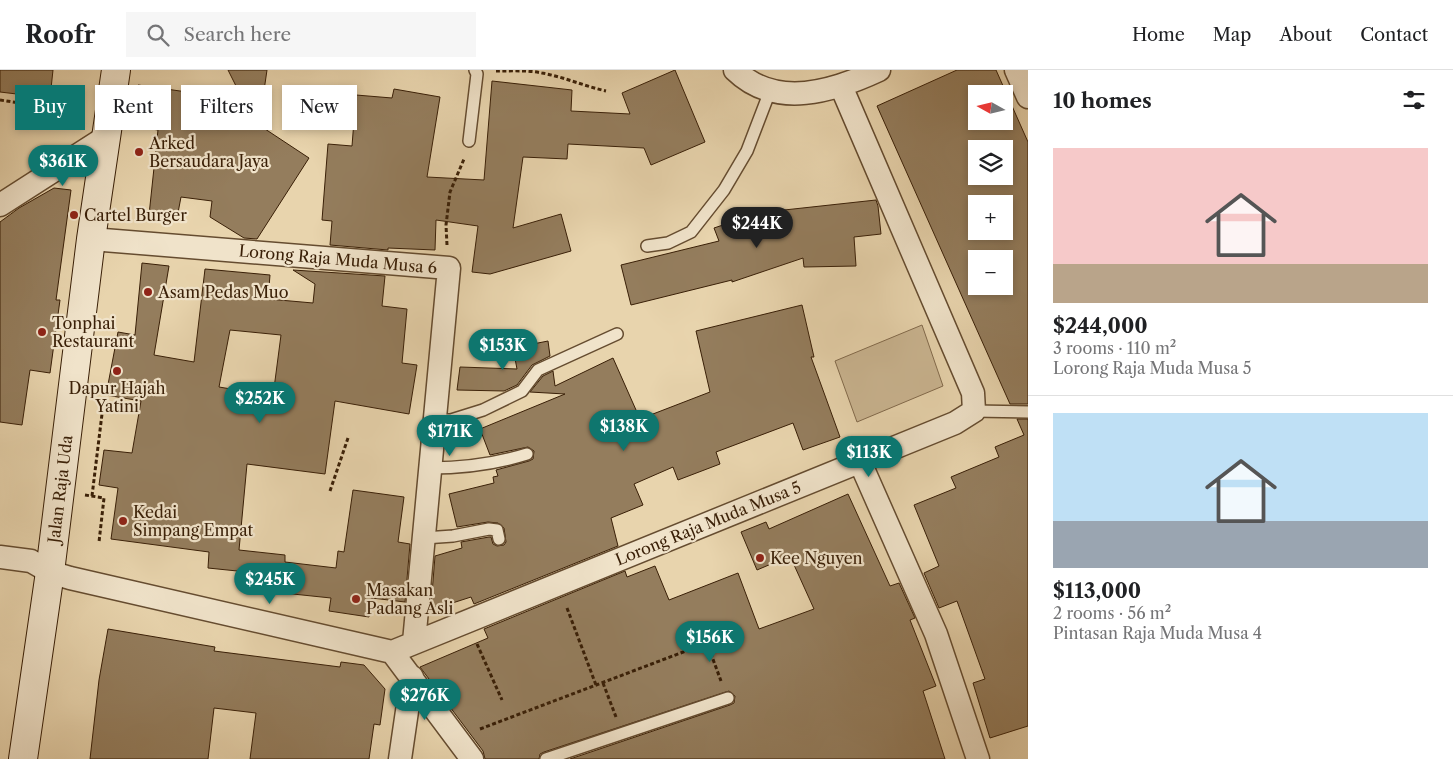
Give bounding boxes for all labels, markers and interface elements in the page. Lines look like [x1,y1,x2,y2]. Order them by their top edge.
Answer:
search box [126,12,476,57]
text: Roofr [25,20,96,49]
icon: search [144,21,172,49]
text: Search here [184,23,291,46]
text: Home [1132,24,1185,46]
text: Map [1213,24,1251,46]
text: About [1279,24,1332,46]
text: Contact [1360,24,1428,46]
chip: Buy [15,85,85,130]
chip: Rent [95,85,171,130]
chip: Filters [181,85,272,130]
chip: New [282,85,357,130]
north arrow [968,85,1012,130]
map controls [968,85,1013,295]
icon: filters [1400,86,1428,114]
text: 10 homes [1053,88,1152,113]
place label: Arked Bersaudara Jaya [148,133,269,171]
button: layers [968,140,1013,185]
pin: $361K [28,144,98,187]
marker: Arked Bersaudara Jaya [133,146,145,158]
text: $361K [39,151,87,171]
icon: home [1196,180,1286,270]
button: + [968,195,1013,240]
place label: Cartel Burger [84,205,187,225]
pin: $244K [722,206,792,249]
marker: Cartel Burger [68,209,80,221]
text: $244K [732,213,782,233]
street label: Lorong Raja Muda Musa 6 [238,240,438,278]
button: − [968,250,1013,295]
place label: Asam Pedas Muo [157,282,289,302]
marker: Asam Pedas Muo [142,286,154,298]
place label: Tonphai Restaurant [52,313,135,351]
text: $244,000 [1053,313,1148,338]
marker: Tonphai Restaurant [36,326,48,338]
pin: $153K [468,328,538,371]
text: $153K [480,335,526,355]
text: 3 rooms · 110 m² [1053,338,1176,358]
text: Lorong Raja Muda Musa 5 [1053,358,1251,378]
marker: Dapur Hajah Yatini [111,365,123,377]
place label: Dapur Hajah Yatini [69,378,165,416]
pin: $252K [225,382,295,424]
text: $252K [235,388,285,408]
pin: $138K [589,410,659,452]
pin: $171K [415,414,485,457]
text: $138K [600,416,648,436]
text: $171K [428,421,472,441]
street label: Jalan Raja Uda [43,433,77,547]
pin: $113K [834,436,904,478]
text: $113K [846,442,892,462]
icon: home [1196,446,1286,536]
street label: Lorong Raja Muda Musa 5 [612,477,804,569]
place label: Kedai Simpang Empat [133,502,254,540]
marker: Kedai Simpang Empat [117,515,129,527]
place label: Kee Nguyen [770,548,863,568]
marker: Kee Nguyen [754,552,766,564]
pin: $245K [235,562,305,605]
text: $245K [245,569,295,589]
text: $113,000 [1053,578,1141,603]
place label: Masakan Padang Asli [366,580,454,618]
marker: Masakan Padang Asli [350,593,362,605]
text: 2 rooms · 56 m² [1053,603,1171,623]
pin: $156K [675,620,745,663]
text: Pintasan Raja Muda Musa 4 [1053,623,1262,643]
text: $156K [686,627,734,647]
pin: $276K [390,678,460,721]
text: $276K [401,685,449,705]

